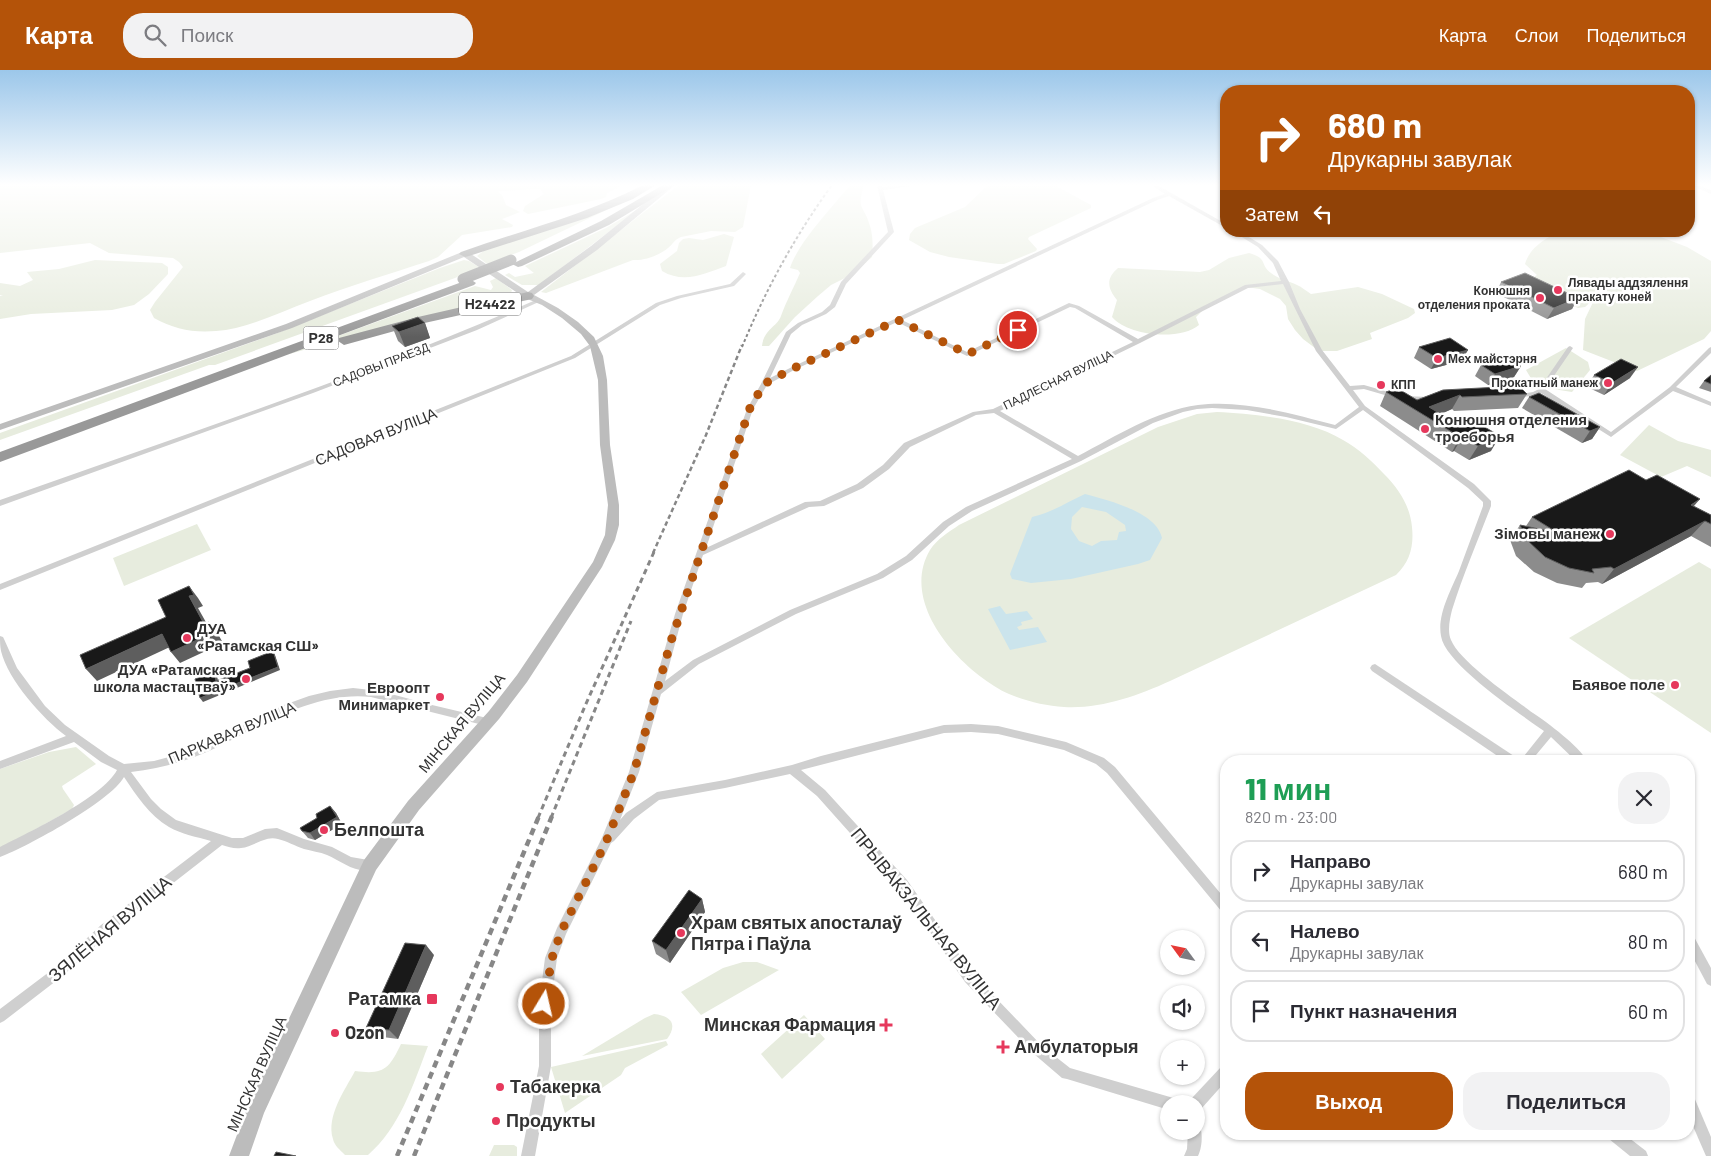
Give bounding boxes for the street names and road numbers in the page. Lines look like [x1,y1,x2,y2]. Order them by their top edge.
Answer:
road number: Н24422 [459,292,521,315]
road number: Р28 [304,326,338,350]
street label: САДОВЫ ПРАЕЗД [330,339,431,390]
street label: ПАДЛЕСНАЯ ВУЛІЦА [1000,346,1115,413]
street label: САДОВАЯ ВУЛІЦА [312,403,439,469]
street label: МІНСКАЯ ВУЛІЦА [414,669,508,776]
street label: ПАРКАВАЯ ВУЛІЦА [165,697,298,767]
street label: ПРЫВАКЗАЛЬНАЯ ВУЛІЦА [847,823,1007,1014]
street label: ЗЯЛЁНАЯ ВУЛІЦА [43,870,175,986]
street label: МІНСКАЯ ВУЛІЦА [223,1013,290,1134]

